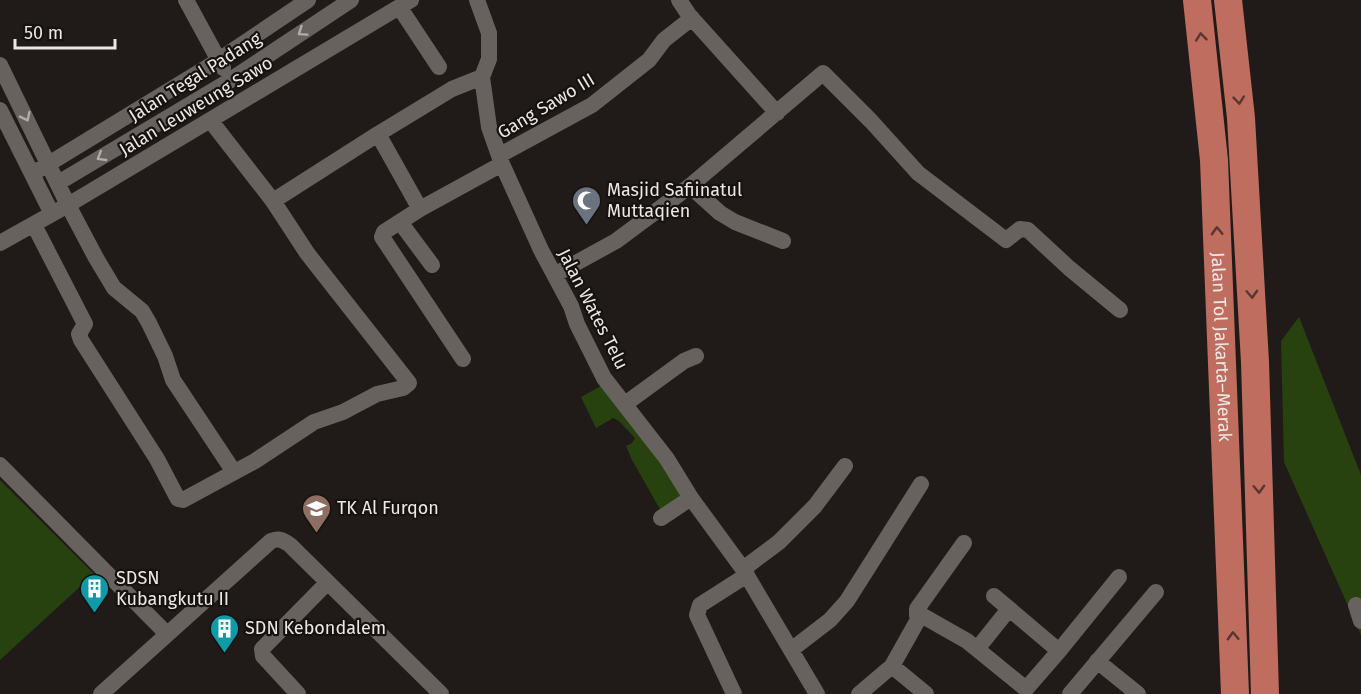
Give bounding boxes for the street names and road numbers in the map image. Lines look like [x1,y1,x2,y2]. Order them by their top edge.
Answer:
street label: Jalan Tegal Padang [125,27,266,127]
street label: Jalan Leuweung Sawo [115,52,277,160]
street label: Gang Sawo III [493,68,599,144]
street label: Jalan Wates Telu [553,245,633,373]
street label: Jalan Tol Jakarta–Merak [1207,252,1236,443]

